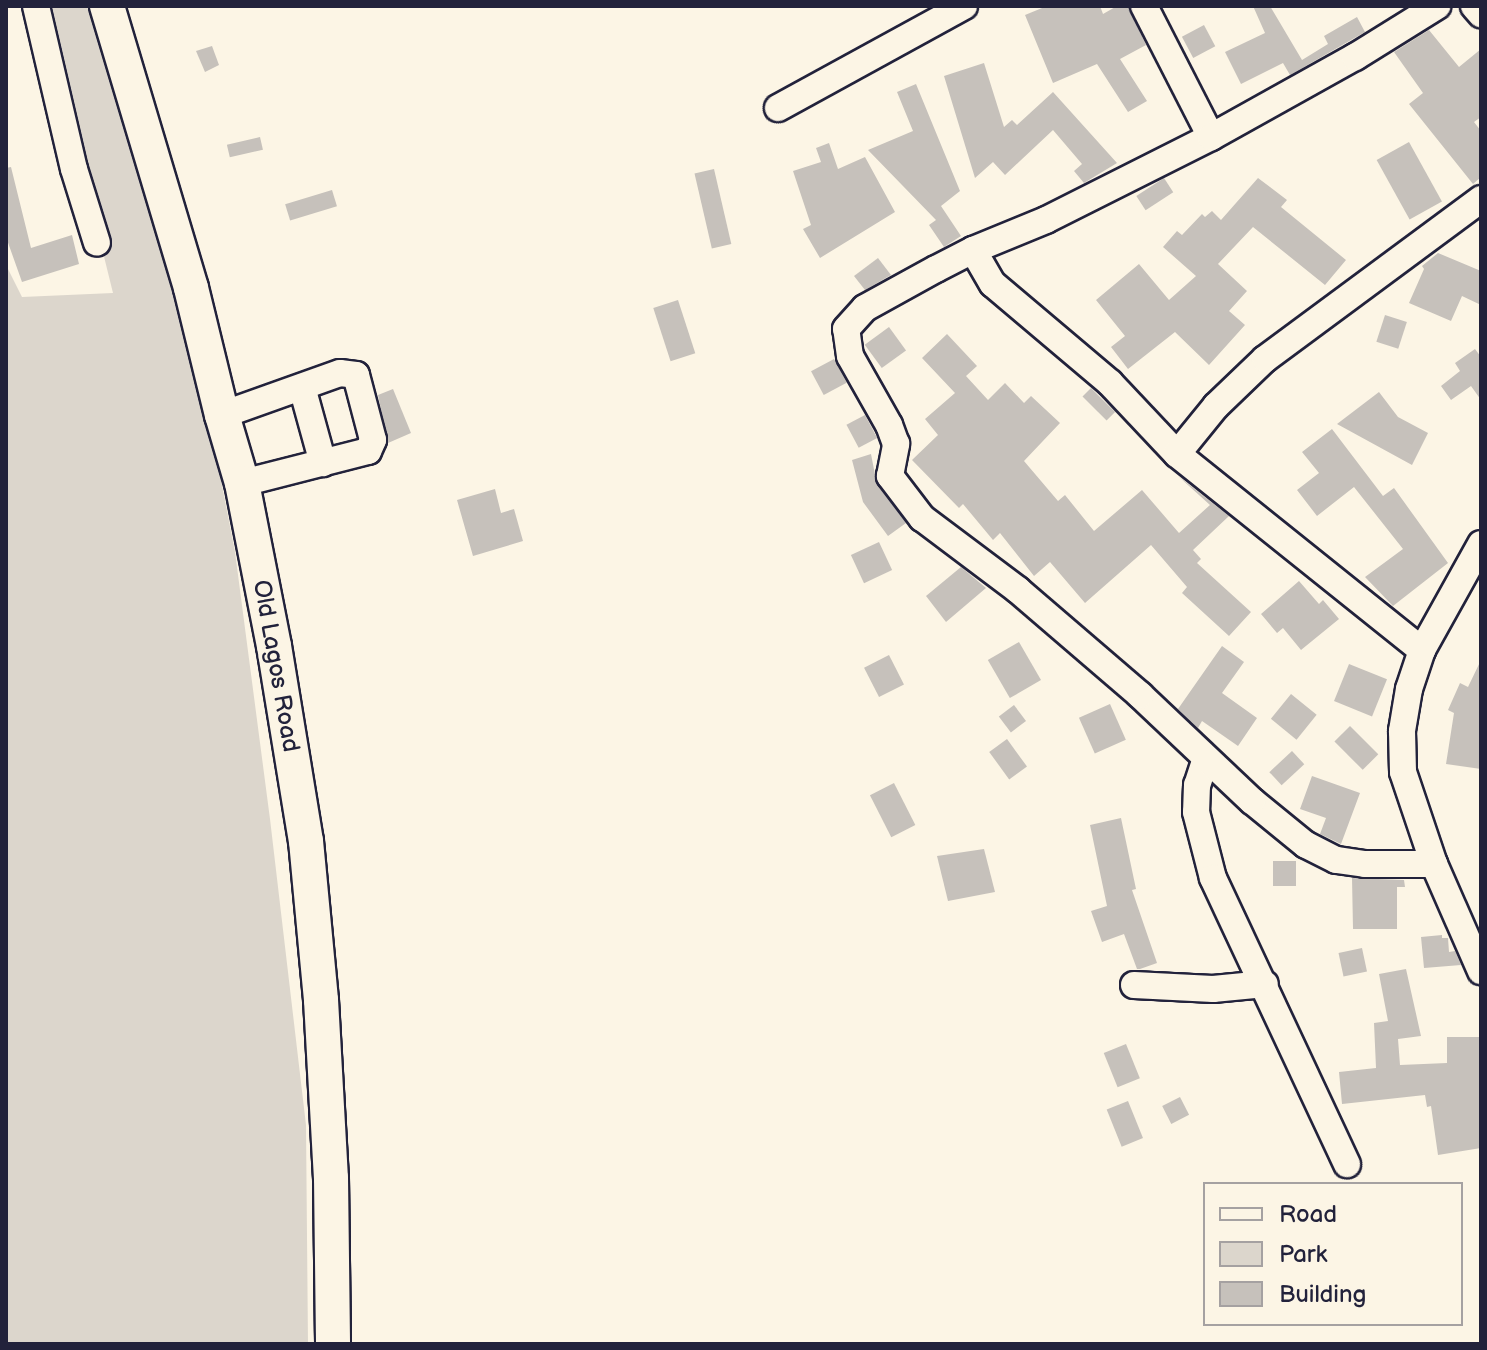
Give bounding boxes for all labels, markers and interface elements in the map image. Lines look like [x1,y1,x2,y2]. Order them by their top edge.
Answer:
street label: Old Lagos Road [247,578,305,754]
legend [1203,1182,1463,1326]
text: Road [1279,1200,1337,1229]
text: Park [1279,1240,1327,1269]
text: Building [1279,1280,1366,1309]

